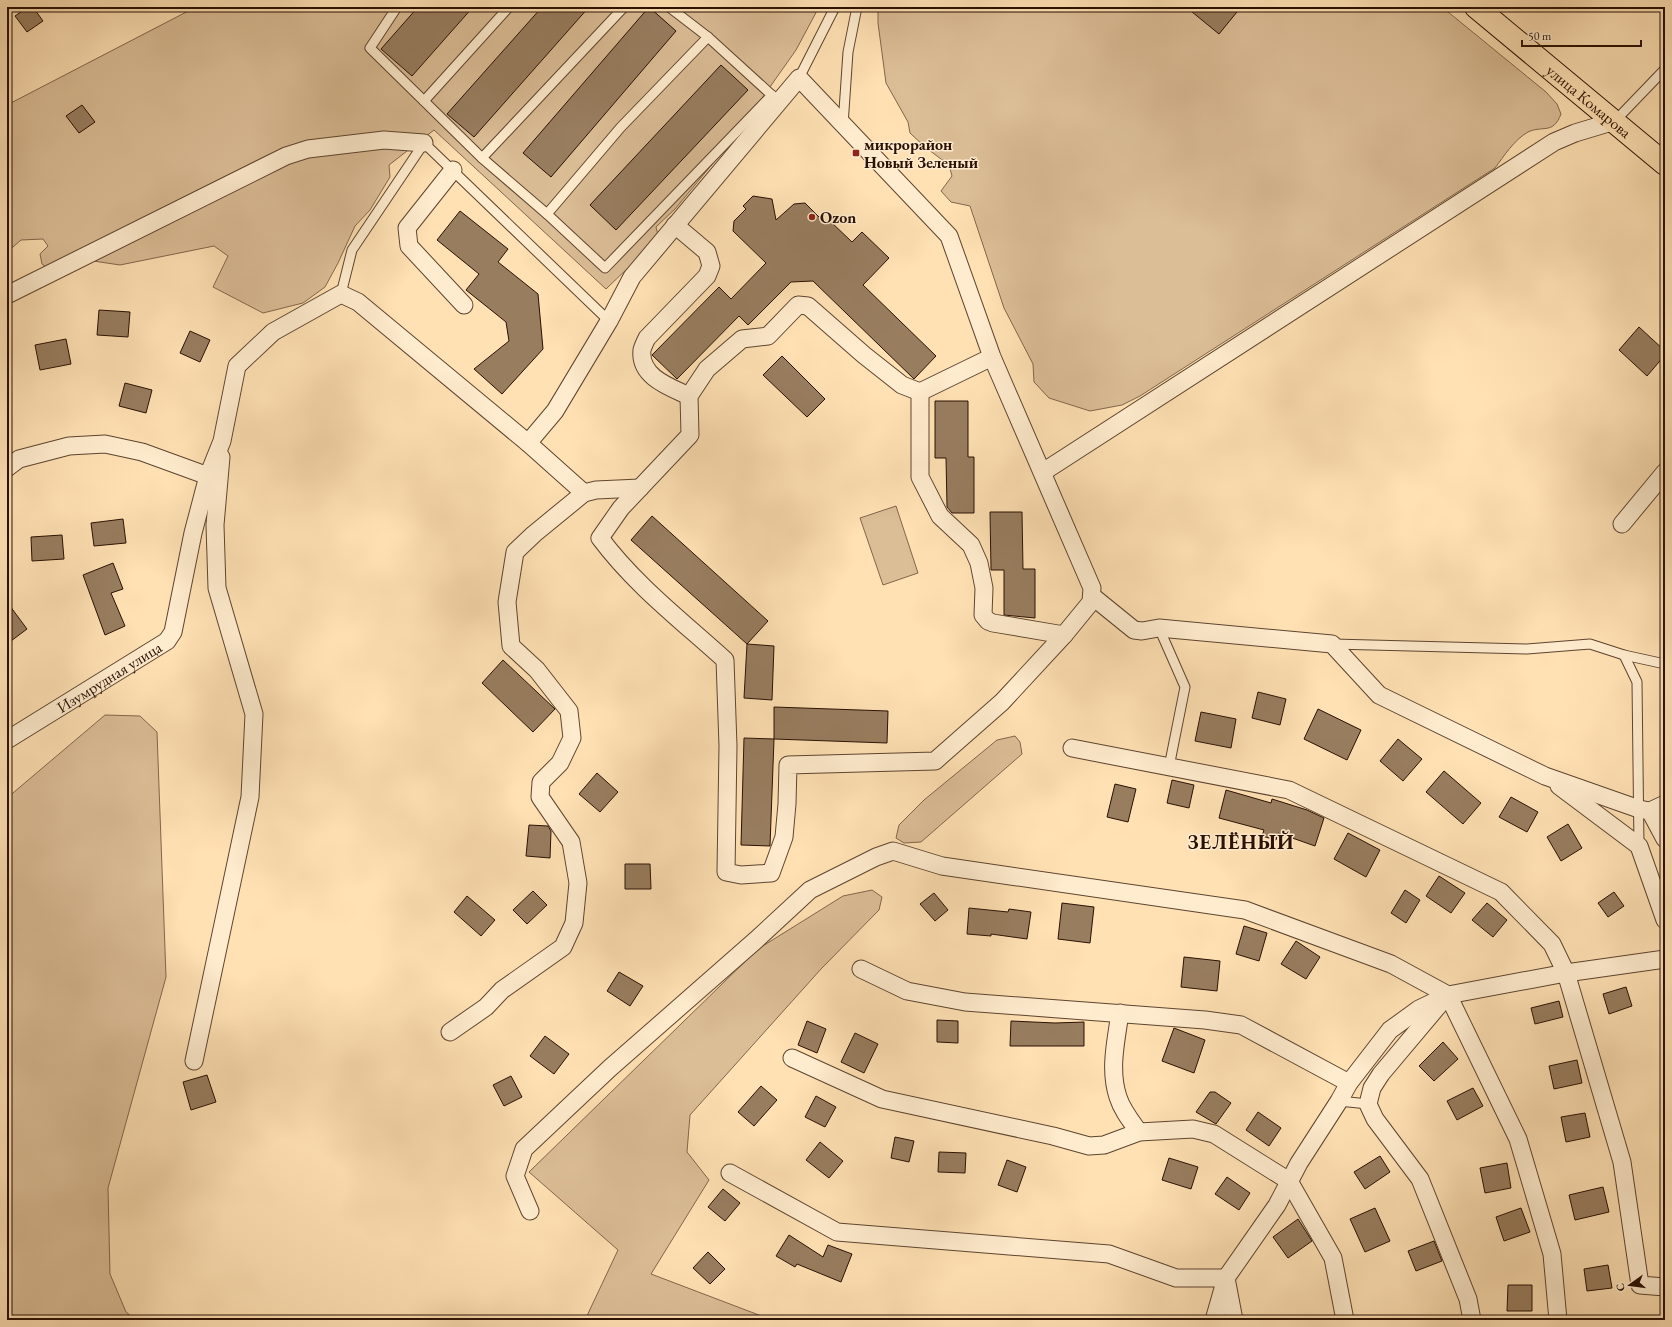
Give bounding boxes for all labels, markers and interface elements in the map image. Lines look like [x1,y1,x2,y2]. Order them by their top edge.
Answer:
scale bar [1522,22,1641,48]
text: 50 m [1528,28,1552,44]
street label: улица Комарова [1542,59,1636,143]
place label: микрорайон Новый Зеленый [864,134,979,173]
marker: микрорайон Новый Зеленый [851,148,861,158]
place label: Ozon [820,207,856,228]
marker: Ozon [807,212,817,222]
street label: Изумрудная улица [52,636,166,717]
district label: ЗЕЛЁНЫЙ [1187,829,1295,855]
north arrow [1610,1265,1650,1305]
text: С [1613,1282,1628,1293]

